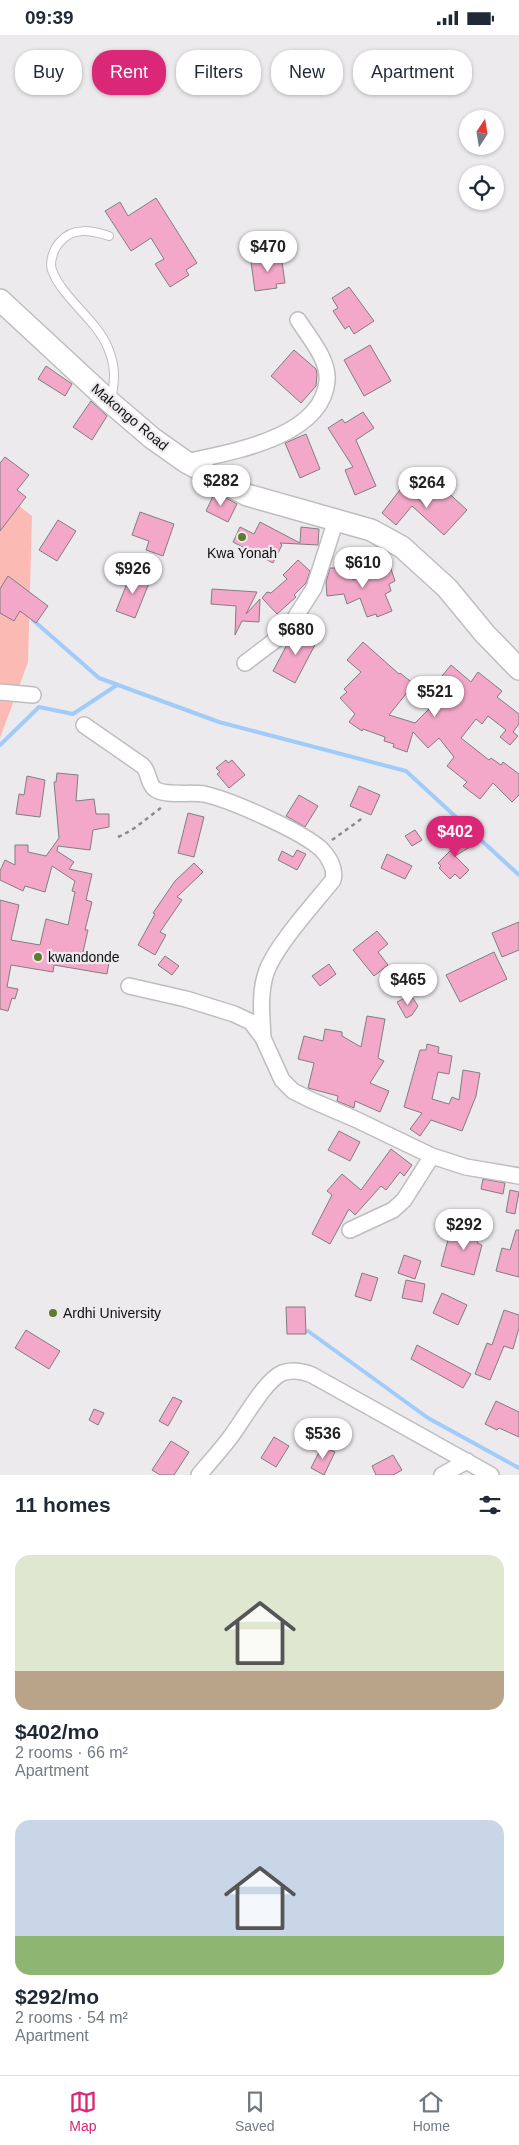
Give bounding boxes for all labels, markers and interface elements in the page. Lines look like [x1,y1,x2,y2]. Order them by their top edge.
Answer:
text: 09:39 [25,7,74,28]
chip: Buy [15,50,82,95]
chip: Rent [92,50,166,95]
chip: Filters [176,50,261,95]
chip: New [271,50,343,95]
chip: Apartment [353,50,472,95]
north arrow [459,110,504,155]
map controls [459,110,504,210]
button: locate [459,165,504,210]
pin: $470 [238,231,298,273]
text: $470 [250,238,286,255]
street label: Makongo Road [88,380,172,454]
pin: $282 [191,465,251,507]
pin: $264 [397,467,457,509]
text: $282 [203,472,239,489]
text: $264 [409,474,445,491]
marker: Kwa Yonah [236,531,248,543]
place label: Kwa Yonah [207,545,277,561]
pin: $610 [333,547,393,589]
pin: $926 [103,553,163,595]
text: $610 [345,554,381,571]
text: $926 [115,560,151,577]
pin: $680 [266,613,326,656]
text: $680 [278,621,314,638]
pin: $521 [405,675,465,718]
text: $521 [417,683,453,700]
pin: $402 [425,815,485,858]
text: $402 [437,823,473,840]
place label: kwandonde [48,949,120,965]
marker: kwandonde [32,951,44,963]
pin: $465 [378,963,438,1006]
text: $465 [390,971,426,988]
pin: $292 [434,1209,494,1251]
text: $292 [446,1216,482,1233]
place label: Ardhi University [63,1305,161,1321]
marker: Ardhi University [47,1307,59,1319]
pin: $536 [293,1417,353,1460]
text: $536 [305,1425,341,1442]
icon: filters [476,1491,504,1519]
text: 11 homes [15,1493,111,1516]
icon: home [215,1588,305,1678]
text: $402/mo [15,1720,99,1743]
text: 2 rooms · 66 m² [15,1744,128,1761]
text: Apartment [15,1762,89,1779]
icon: home [215,1853,305,1943]
text: $292/mo [15,1985,99,2008]
text: 2 rooms · 54 m² [15,2009,128,2026]
text: Apartment [15,2027,89,2044]
tab: Map [69,2088,97,2134]
tab: Saved [235,2088,275,2134]
tab: Home [413,2088,450,2134]

